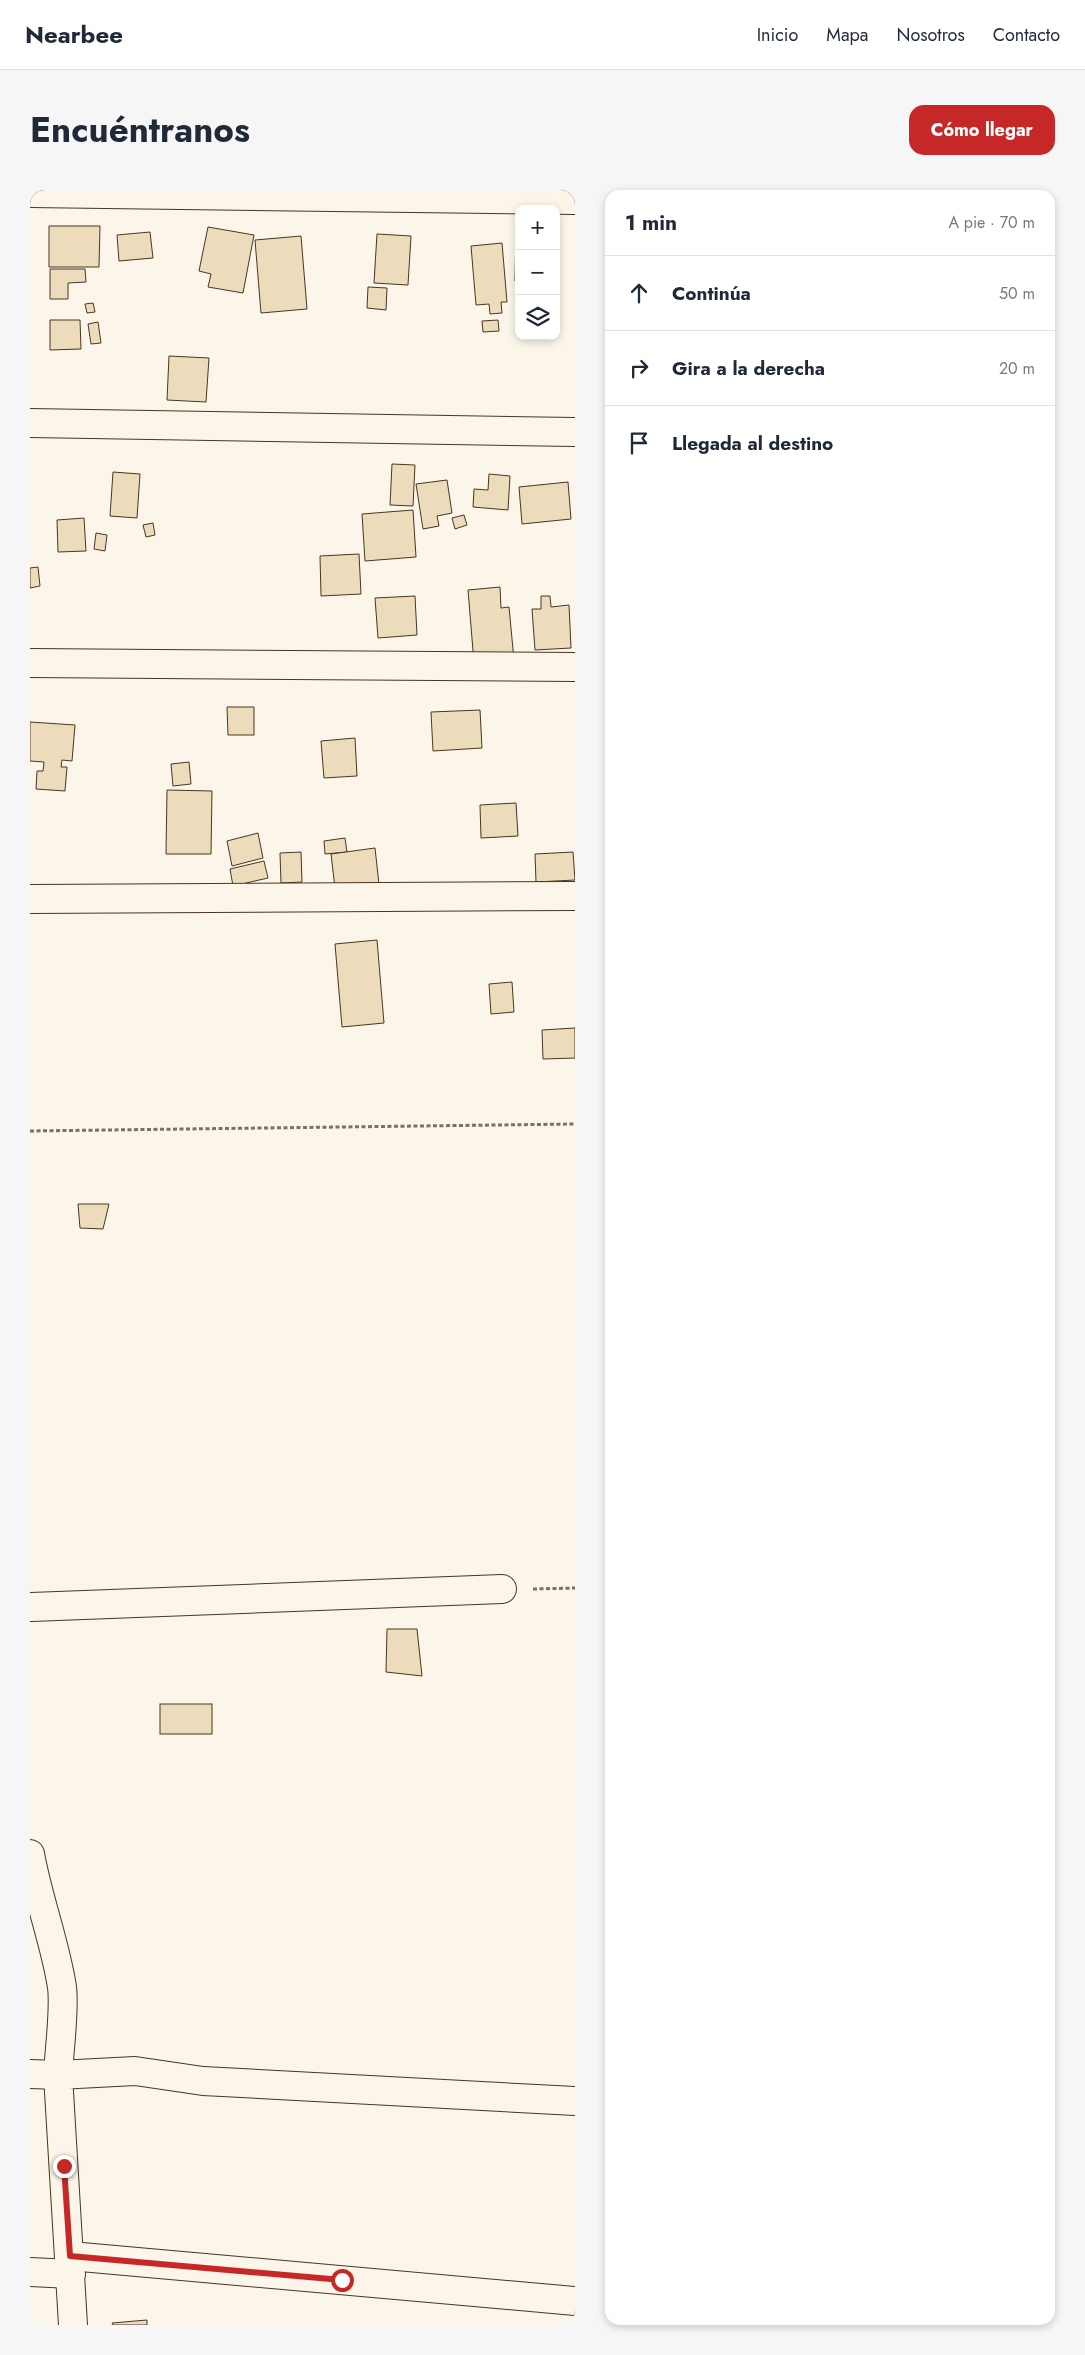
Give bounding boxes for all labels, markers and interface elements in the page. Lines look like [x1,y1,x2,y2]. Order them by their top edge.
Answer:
text: Nearbee [25,17,123,52]
text: Inicio [757,22,798,48]
text: Mapa [826,22,868,48]
text: Nosotros [896,22,965,48]
text: Contacto [993,22,1060,48]
text: Encuéntranos [30,105,250,155]
button: Cómo llegar [909,105,1055,155]
map controls [515,205,560,340]
button: + [515,205,560,250]
text: 1 min [625,208,677,238]
text: A pie · 70 m [948,211,1035,234]
button: − [515,250,560,295]
icon: ahead [625,279,653,307]
text: Continúa [672,280,751,307]
text: 50 m [999,282,1035,305]
button: layers [515,295,560,340]
icon: right [625,354,653,382]
text: Gira a la derecha [672,355,825,382]
text: 20 m [999,357,1035,380]
icon: arrive [625,429,653,457]
text: Llegada al destino [672,430,833,457]
route end [53,2155,76,2178]
route start [331,2269,354,2292]

